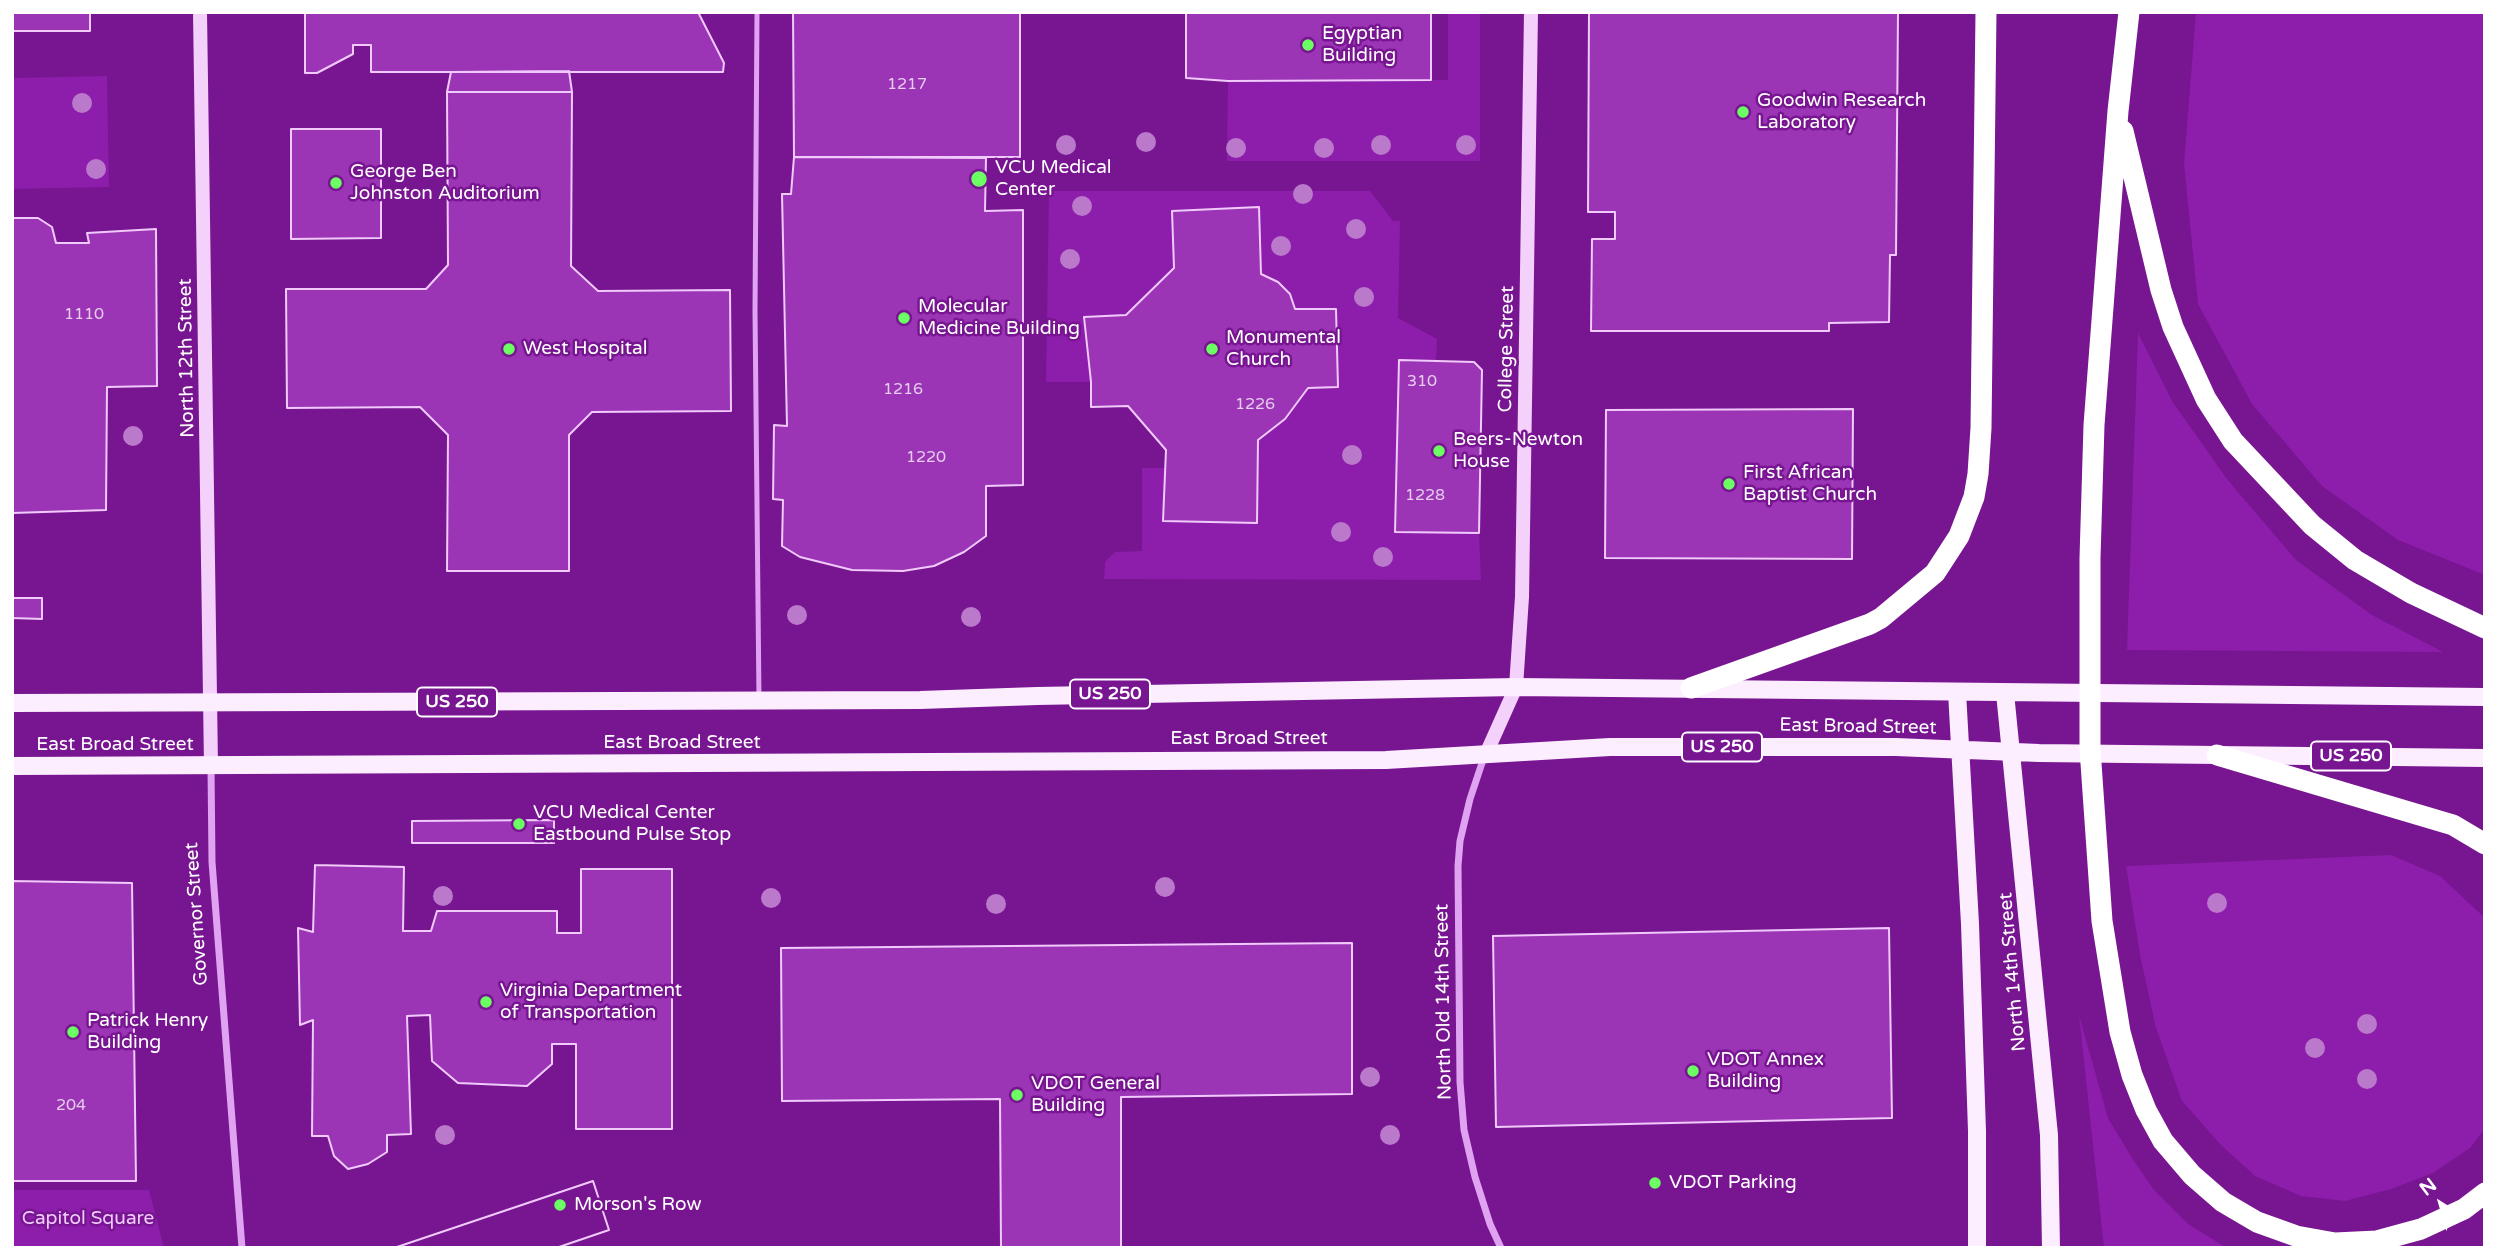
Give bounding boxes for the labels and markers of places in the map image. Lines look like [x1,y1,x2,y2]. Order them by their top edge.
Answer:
place label: Egyptian Building [1322,23,1402,67]
marker: Egyptian Building [1300,37,1316,53]
place label: Goodwin Research Laboratory [1757,90,1926,134]
marker: Goodwin Research Laboratory [1735,104,1751,120]
place label: VCU Medical Center [995,157,1112,201]
place label: George Ben Johnston Auditorium [350,161,540,205]
marker: VCU Medical Center [969,169,989,189]
marker: George Ben Johnston Auditorium [328,175,344,191]
place label: Molecular Medicine Building [918,296,1080,340]
marker: Molecular Medicine Building [896,310,912,326]
place label: Monumental Church [1226,327,1341,371]
place label: West Hospital [523,338,647,360]
marker: West Hospital [501,341,517,357]
marker: Monumental Church [1204,341,1220,357]
place label: Beers-Newton House [1453,429,1583,473]
marker: Beers-Newton House [1431,443,1447,459]
place label: First African Baptist Church [1743,462,1877,506]
marker: First African Baptist Church [1721,476,1737,492]
place label: VCU Medical Center Eastbound Pulse Stop [533,802,731,846]
marker: VCU Medical Center Eastbound Pulse Stop [511,816,527,832]
place label: Virginia Department of Transportation [500,980,682,1024]
marker: Virginia Department of Transportation [478,994,494,1010]
place label: Patrick Henry Building [87,1010,208,1054]
marker: Patrick Henry Building [65,1024,81,1040]
place label: VDOT Annex Building [1707,1049,1824,1093]
marker: VDOT Annex Building [1685,1063,1701,1079]
place label: VDOT General Building [1031,1073,1160,1117]
marker: VDOT General Building [1009,1087,1025,1103]
place label: VDOT Parking [1669,1172,1797,1194]
marker: VDOT Parking [1647,1175,1663,1191]
place label: Morson's Row [574,1194,701,1216]
marker: Morson's Row [552,1197,568,1213]

